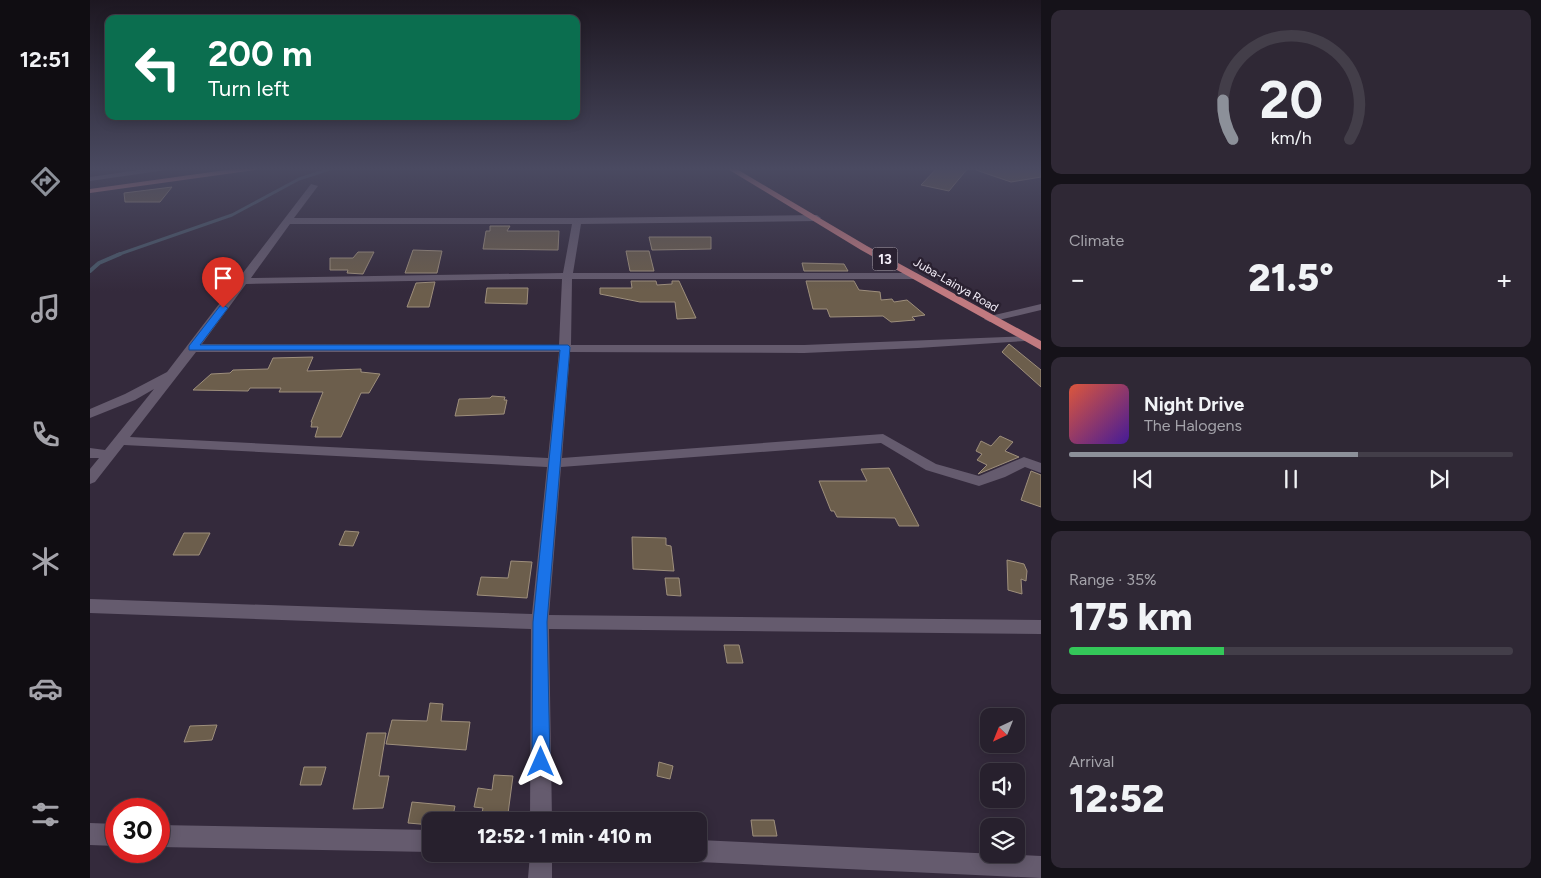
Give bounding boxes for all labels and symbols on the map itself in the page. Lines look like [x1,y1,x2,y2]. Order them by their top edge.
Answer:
road number: 13 [872,248,898,270]
street label: Juba-Lainya Road [911,255,1001,315]
pin [202,257,244,308]
north arrow [980,708,1025,752]
position arrow [514,735,566,787]
speed limit sign: 30 [105,798,170,863]

